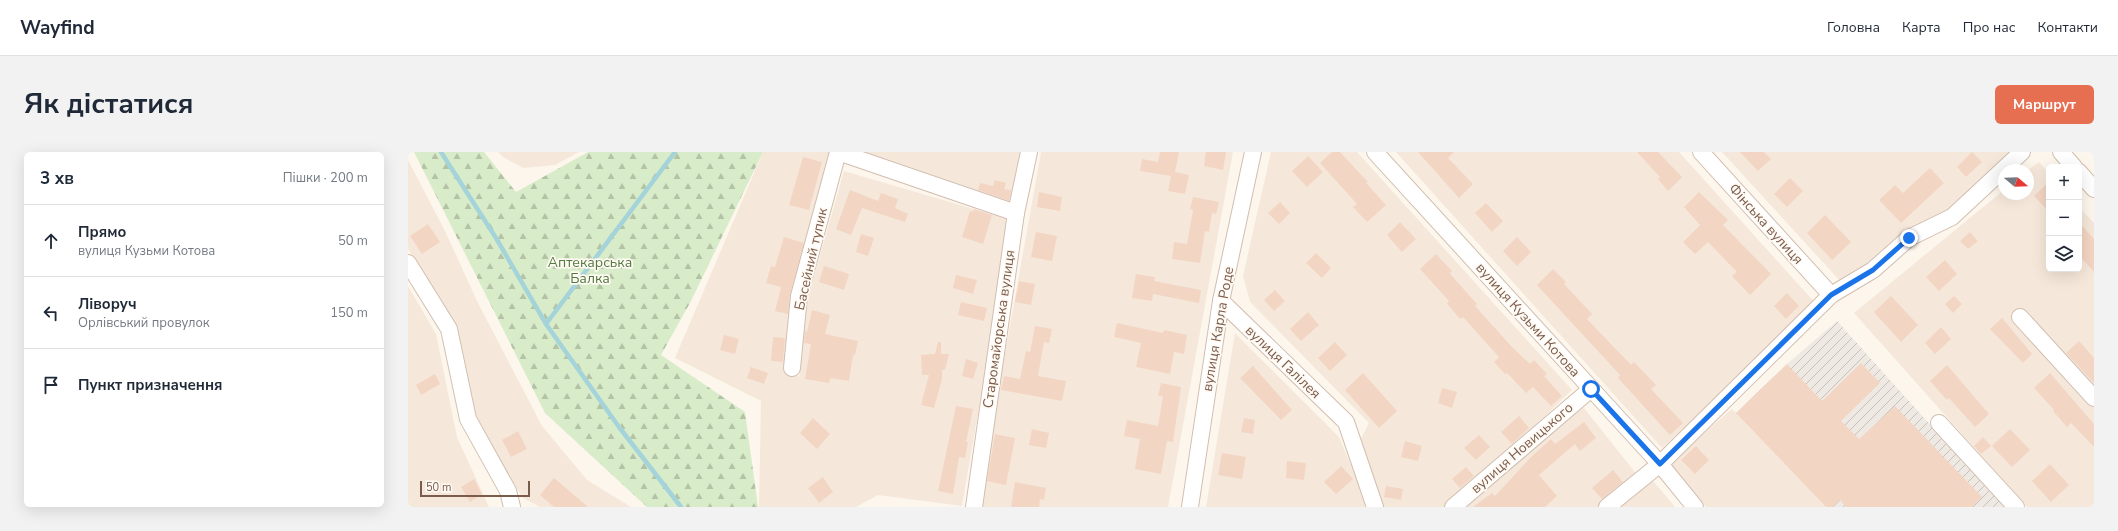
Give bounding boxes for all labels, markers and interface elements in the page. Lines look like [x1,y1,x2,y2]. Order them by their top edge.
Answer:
text: Wayfind [20,15,95,41]
text: Головна [1827,18,1880,37]
text: Карта [1902,18,1941,37]
text: Про нас [1963,18,2015,37]
text: Контакти [2037,18,2098,37]
text: Як дістатися [24,85,193,123]
button: Маршрут [1995,85,2094,124]
north arrow [1998,164,2034,200]
map controls [2046,164,2082,272]
button: + [2046,164,2082,200]
text: 3 хв [40,167,74,190]
text: Пішки · 200 m [283,169,368,187]
street label: Фінська вулиця [1725,179,1807,269]
button: − [2046,200,2082,236]
street label: Басейний тупик [790,205,832,312]
text: Прямо [78,222,126,242]
route end [1900,229,1918,247]
icon: ahead [40,230,62,252]
text: 50 m [338,232,368,250]
button: layers [2046,236,2082,272]
text: вулиця Кузьми Котова [78,242,215,260]
street label: Старомайорська вулиця [978,248,1020,410]
park label: Аптекарська Балка [548,253,632,288]
street label: вулиця Кузьми Котова [1471,259,1585,381]
street label: вулиця Карла Роде [1198,265,1238,393]
text: Ліворуч [78,294,137,314]
icon: left [40,302,62,324]
text: 150 m [330,304,368,322]
text: Орлівський провулок [78,314,210,332]
street label: вулиця Галілея [1241,321,1325,403]
icon: arrive [40,374,62,396]
text: Пункт призначення [78,375,223,395]
route start [1582,380,1600,398]
street label: вулиця Новицького [1467,398,1577,498]
scale bar [420,479,530,498]
text: 50 m [426,480,451,495]

